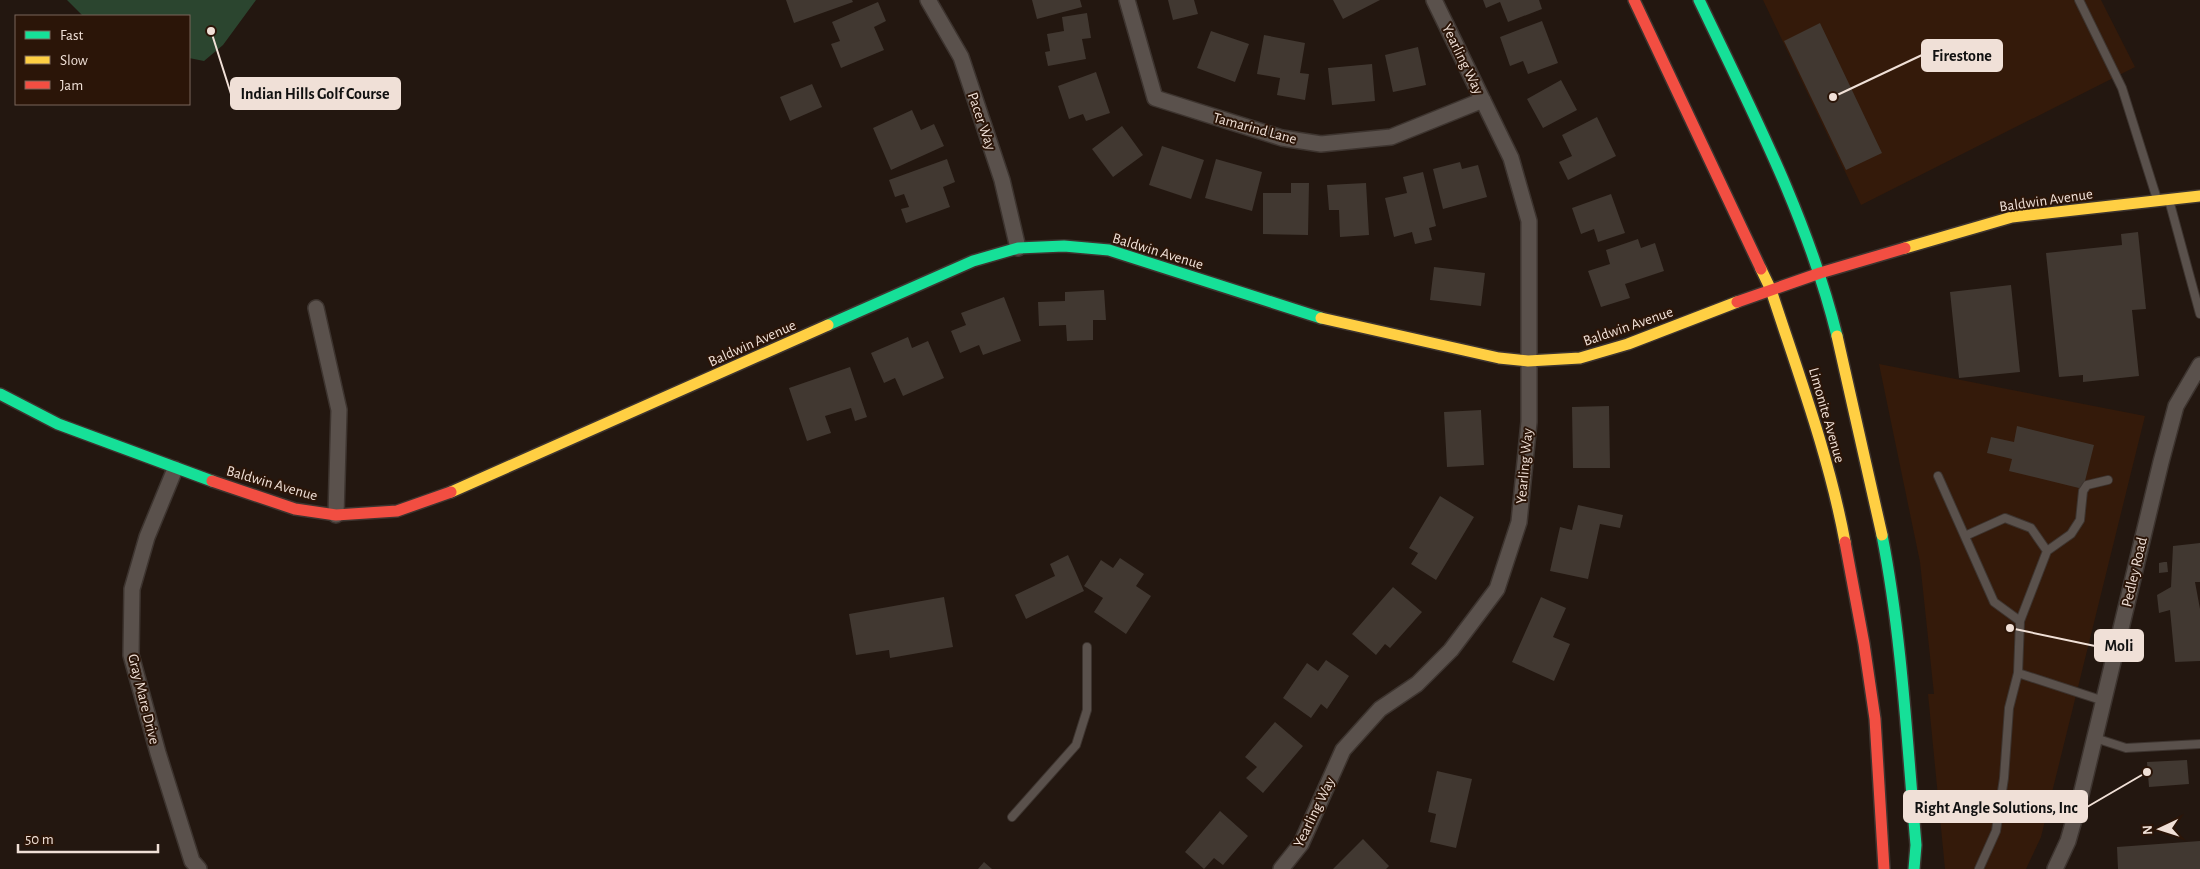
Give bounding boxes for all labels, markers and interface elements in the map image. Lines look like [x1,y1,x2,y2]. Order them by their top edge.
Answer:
legend [15,15,190,105]
street label: Yearling Way [1439,22,1486,97]
text: Fast [60,28,84,43]
callout: Firestone [1922,40,2002,71]
text: Firestone [1932,48,1992,64]
text: Slow [60,53,88,68]
text: Jam [60,78,83,93]
callout: Indian Hills Golf Course [231,78,400,109]
text: Indian Hills Golf Course [241,86,390,102]
street label: Pacer Way [965,90,999,153]
street label: Tamarind Lane [1211,110,1298,147]
street label: Baldwin Avenue [1998,187,2094,214]
street label: Baldwin Avenue [1111,231,1205,272]
street label: Baldwin Avenue [1581,304,1675,349]
street label: Baldwin Avenue [706,317,798,369]
street label: Limonite Avenue [1806,366,1847,464]
street label: Yearling Way [1514,427,1535,505]
street label: Baldwin Avenue [225,463,319,504]
street label: Pedley Road [2119,536,2150,608]
callout: Moli [2095,630,2143,661]
text: Moli [2105,638,2133,654]
street label: Gray Mare Drive [125,652,162,746]
street label: Yearling Way [1291,774,1338,850]
callout: Right Angle Solutions, Inc [1904,791,2087,822]
text: Right Angle Solutions, Inc [1914,800,2078,816]
north arrow [2135,804,2185,854]
scale bar [18,822,158,854]
text: N [2141,824,2155,835]
text: 50 m [25,832,54,847]

